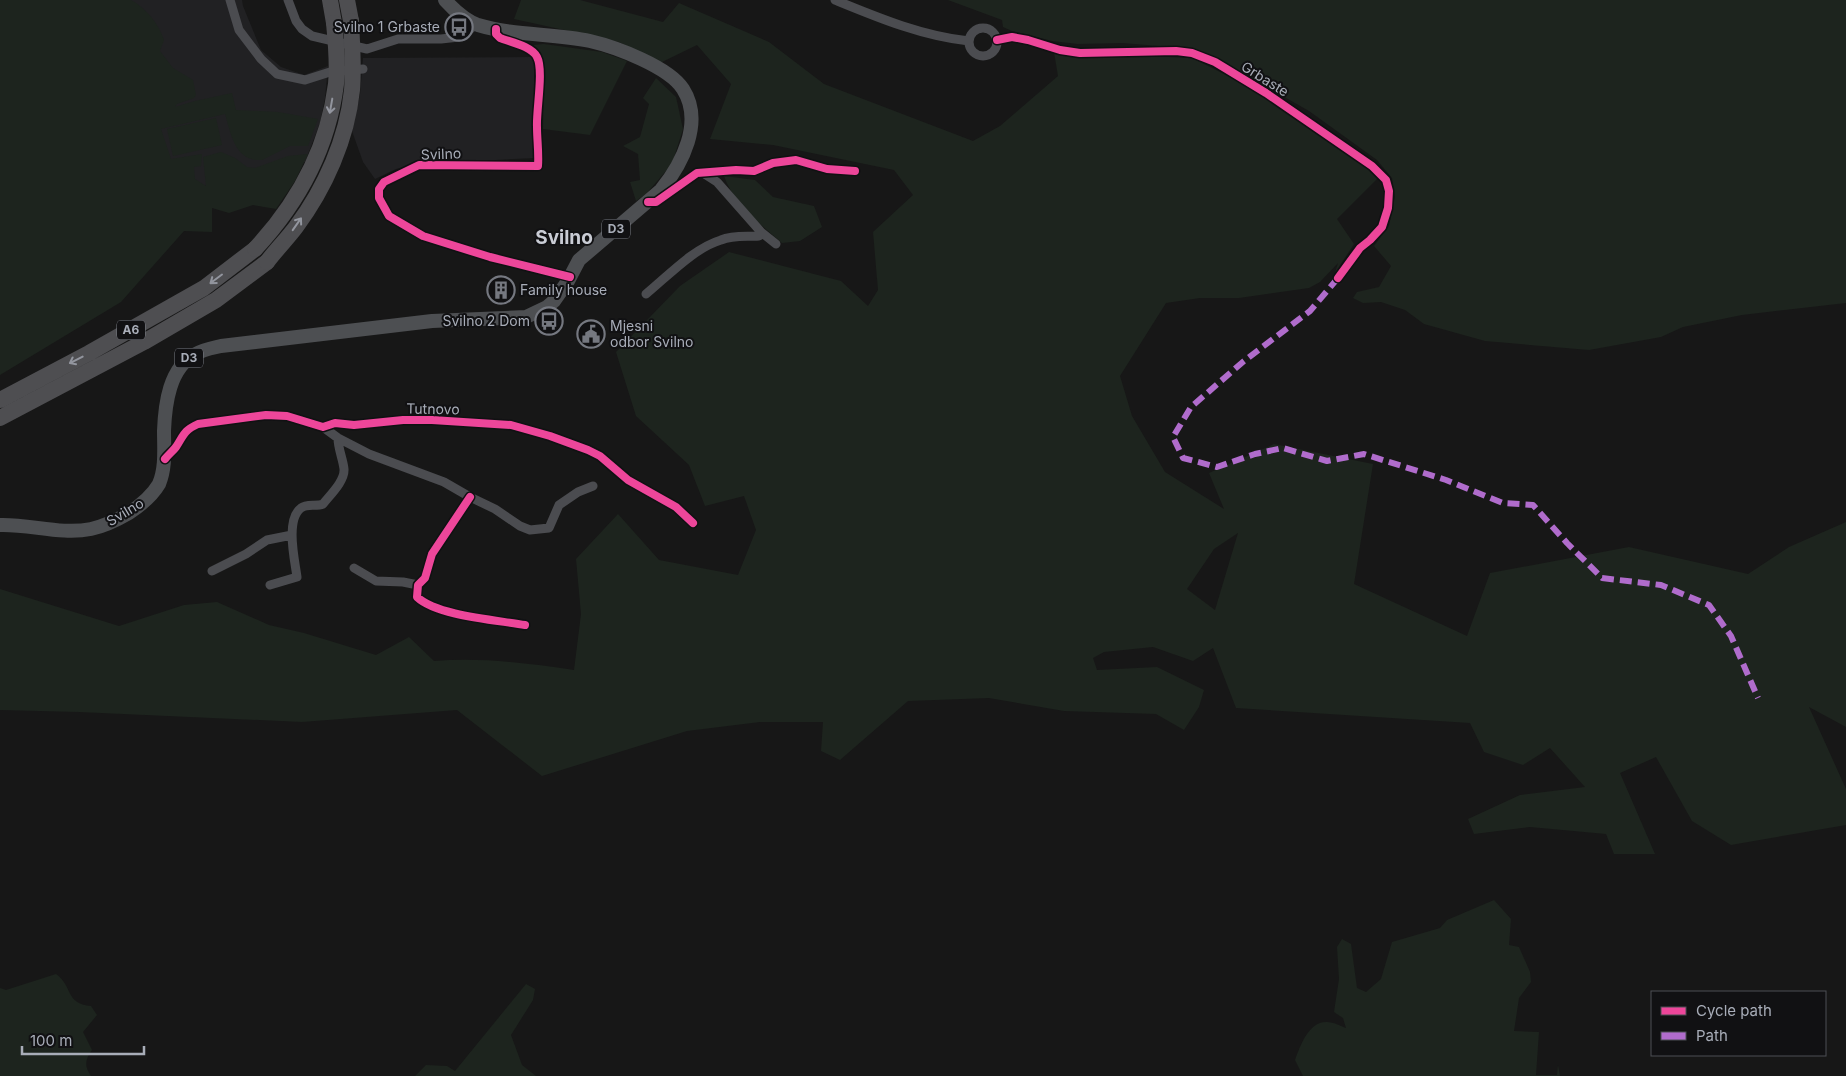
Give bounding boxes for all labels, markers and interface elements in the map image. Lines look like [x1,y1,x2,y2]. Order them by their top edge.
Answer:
bus stop icon: Svilno 1 Grbaste [444,12,474,42]
place label: Svilno 1 Grbaste [334,18,440,35]
street label: Grbaste [1238,57,1292,100]
one-way arrow [326,98,336,114]
street label: Svilno [421,144,461,163]
one-way arrow [292,217,302,231]
road number: D3 [602,220,630,238]
district label: Svilno [535,226,593,249]
one-way arrow [209,274,223,284]
building icon: Family house [486,275,516,305]
place label: Family house [520,281,607,298]
bus stop icon: Svilno 2 Dom [534,306,564,336]
place label: Svilno 2 Dom [443,312,530,329]
place label: Mjesni odbor Svilno [610,317,693,350]
public building icon: Mjesni odbor Svilno [576,319,606,349]
road number: A6 [117,320,145,340]
road number: D3 [175,348,203,368]
one-way arrow [69,356,84,365]
street label: Tutnovo [406,400,460,417]
street label: Svilno [103,494,146,529]
legend [1651,991,1826,1056]
text: Cycle path [1696,1001,1772,1020]
scale bar [22,1024,145,1056]
text: Path [1696,1026,1728,1045]
text: 100 m [30,1031,72,1050]

